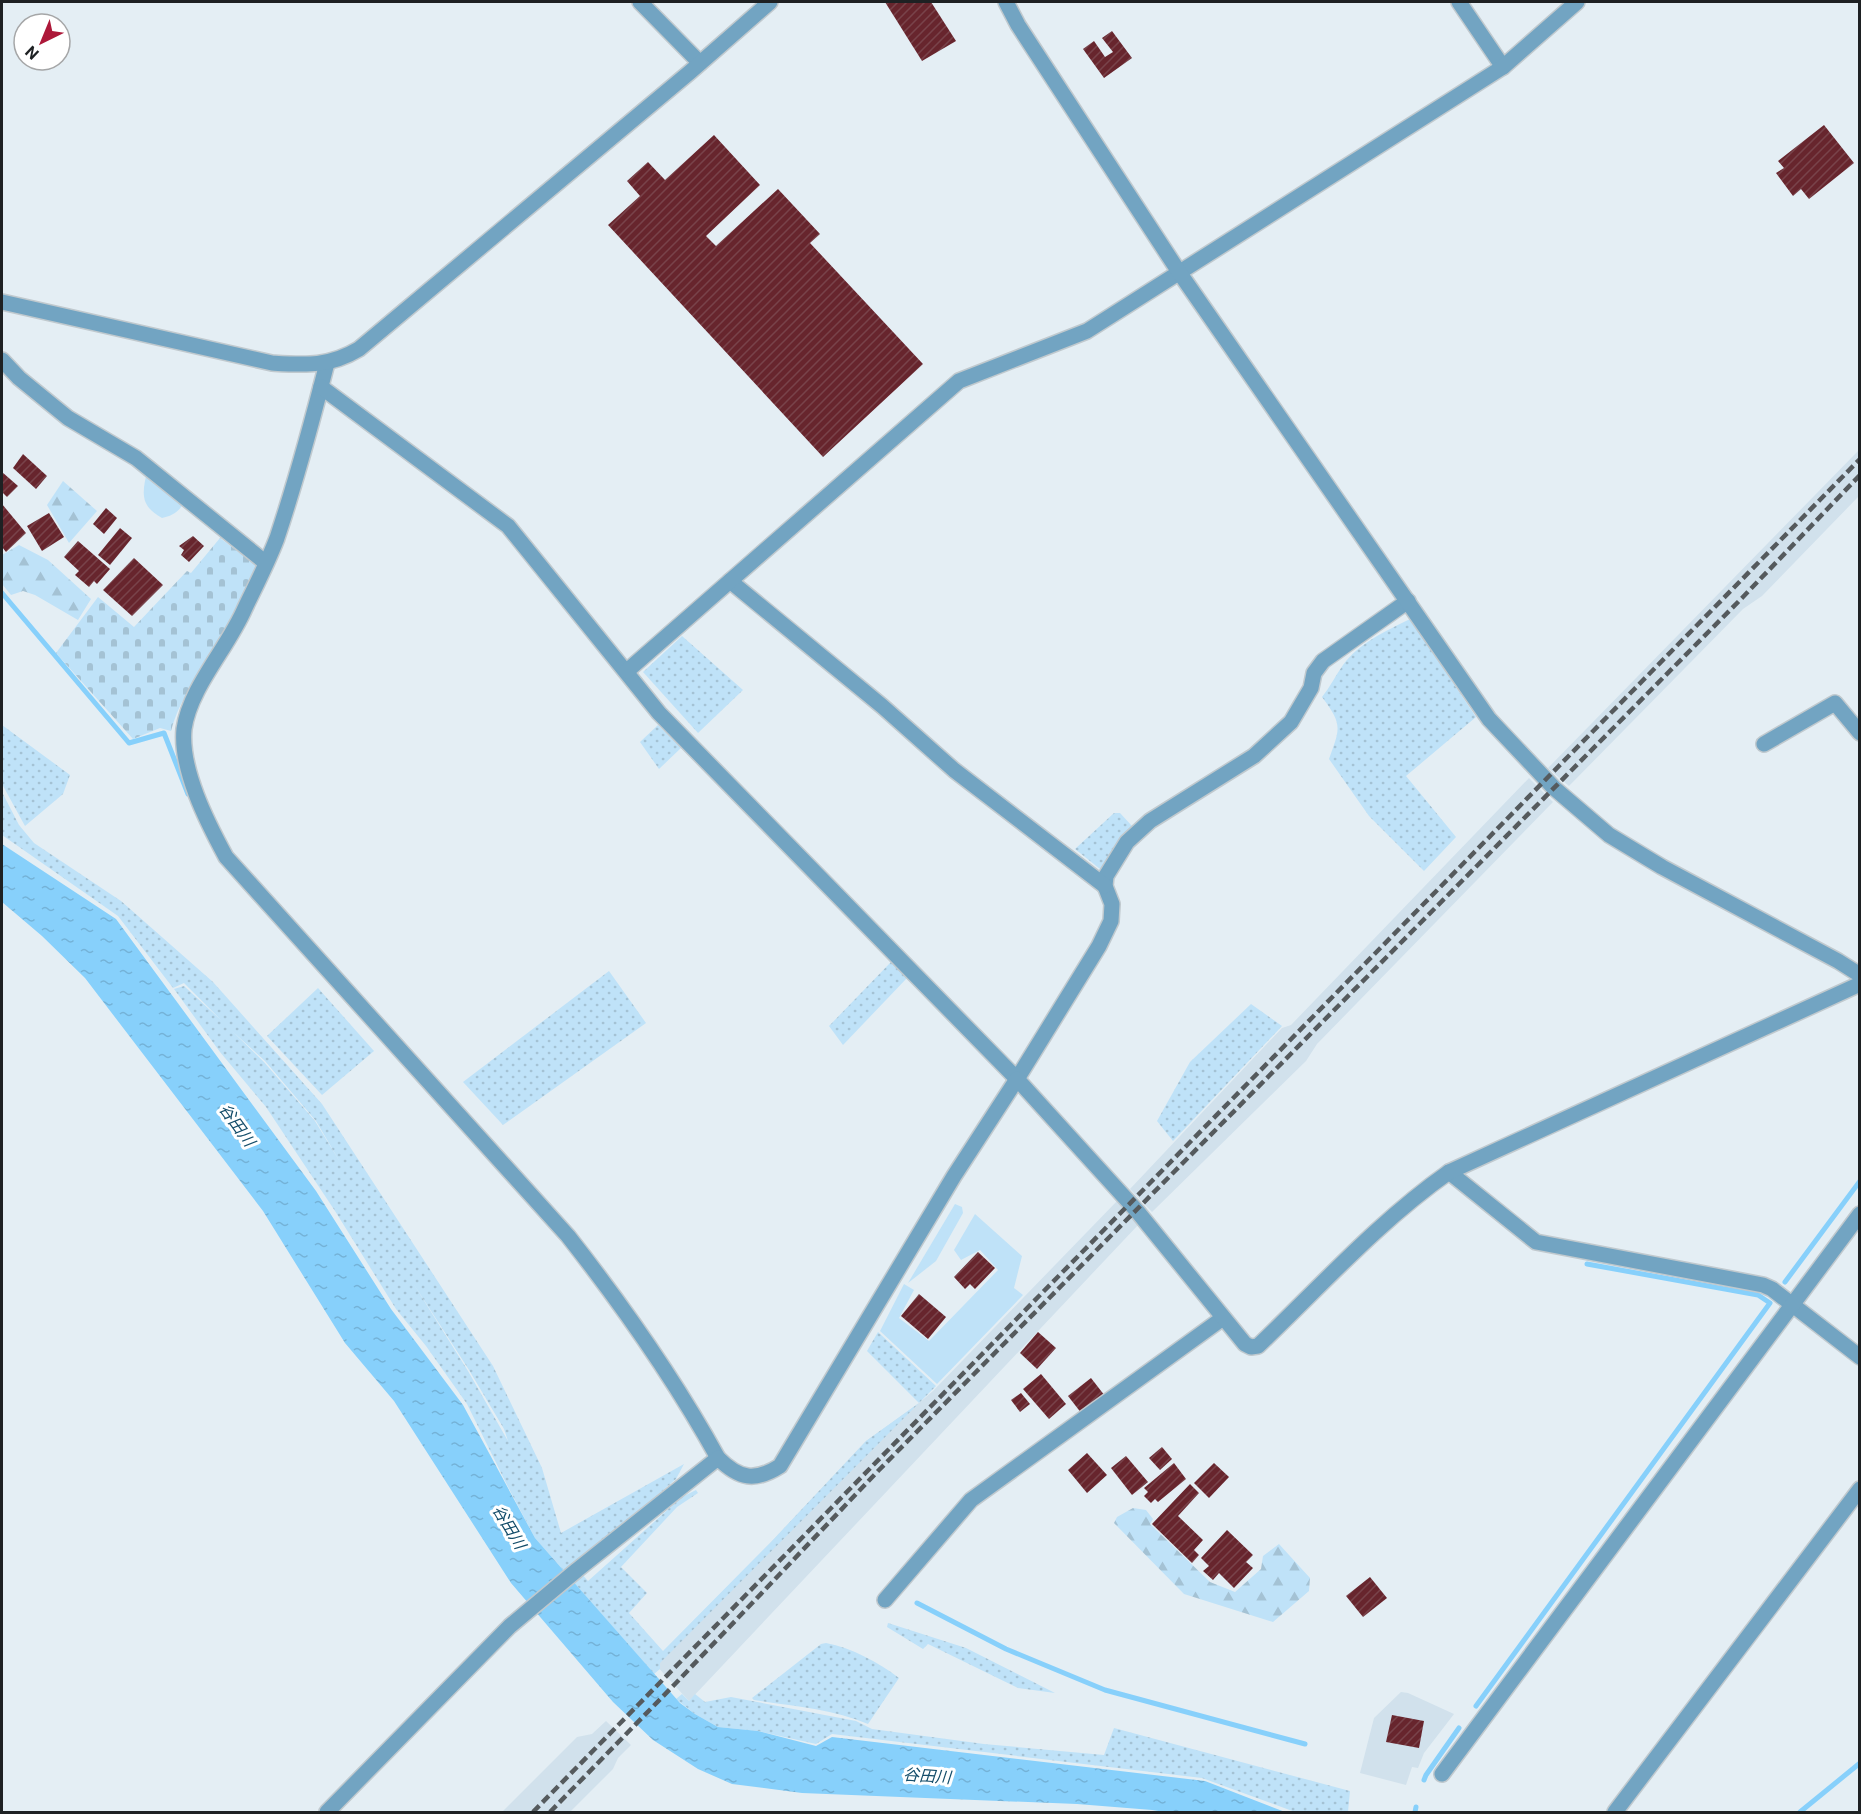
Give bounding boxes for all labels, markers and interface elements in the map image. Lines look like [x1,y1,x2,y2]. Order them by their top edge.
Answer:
north arrow [12,12,72,72]
text: N [22,42,43,63]
water label: 谷田川 [215,1100,260,1152]
water label: 谷田川 [488,1502,531,1554]
water label: 谷田川 [902,1765,954,1787]

